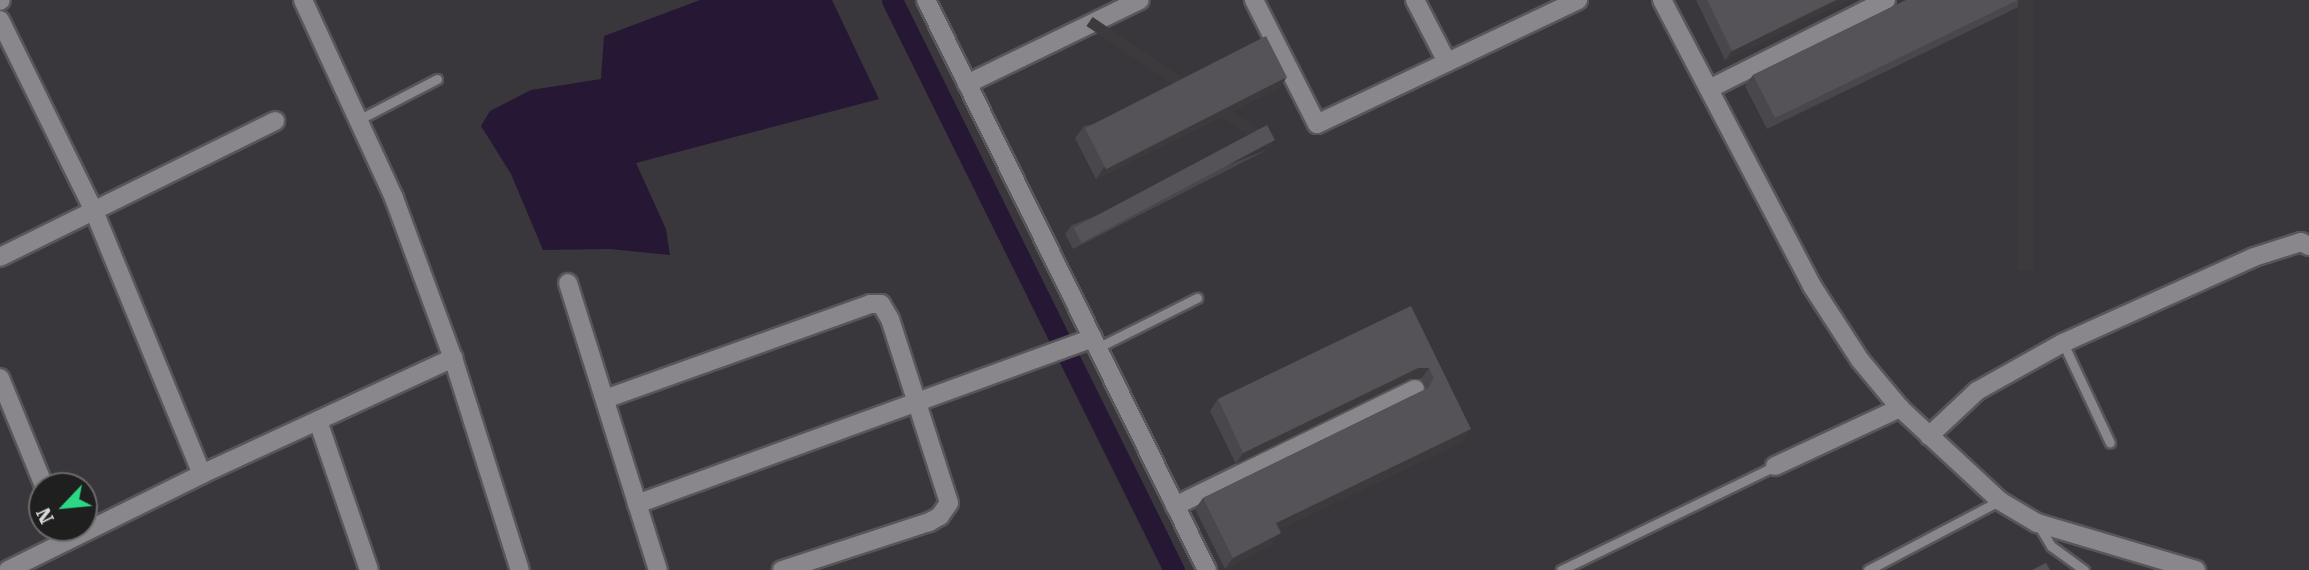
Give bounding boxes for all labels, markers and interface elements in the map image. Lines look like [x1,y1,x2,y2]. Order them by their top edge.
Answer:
north arrow [28,472,98,542]
text: N [32,504,59,527]

